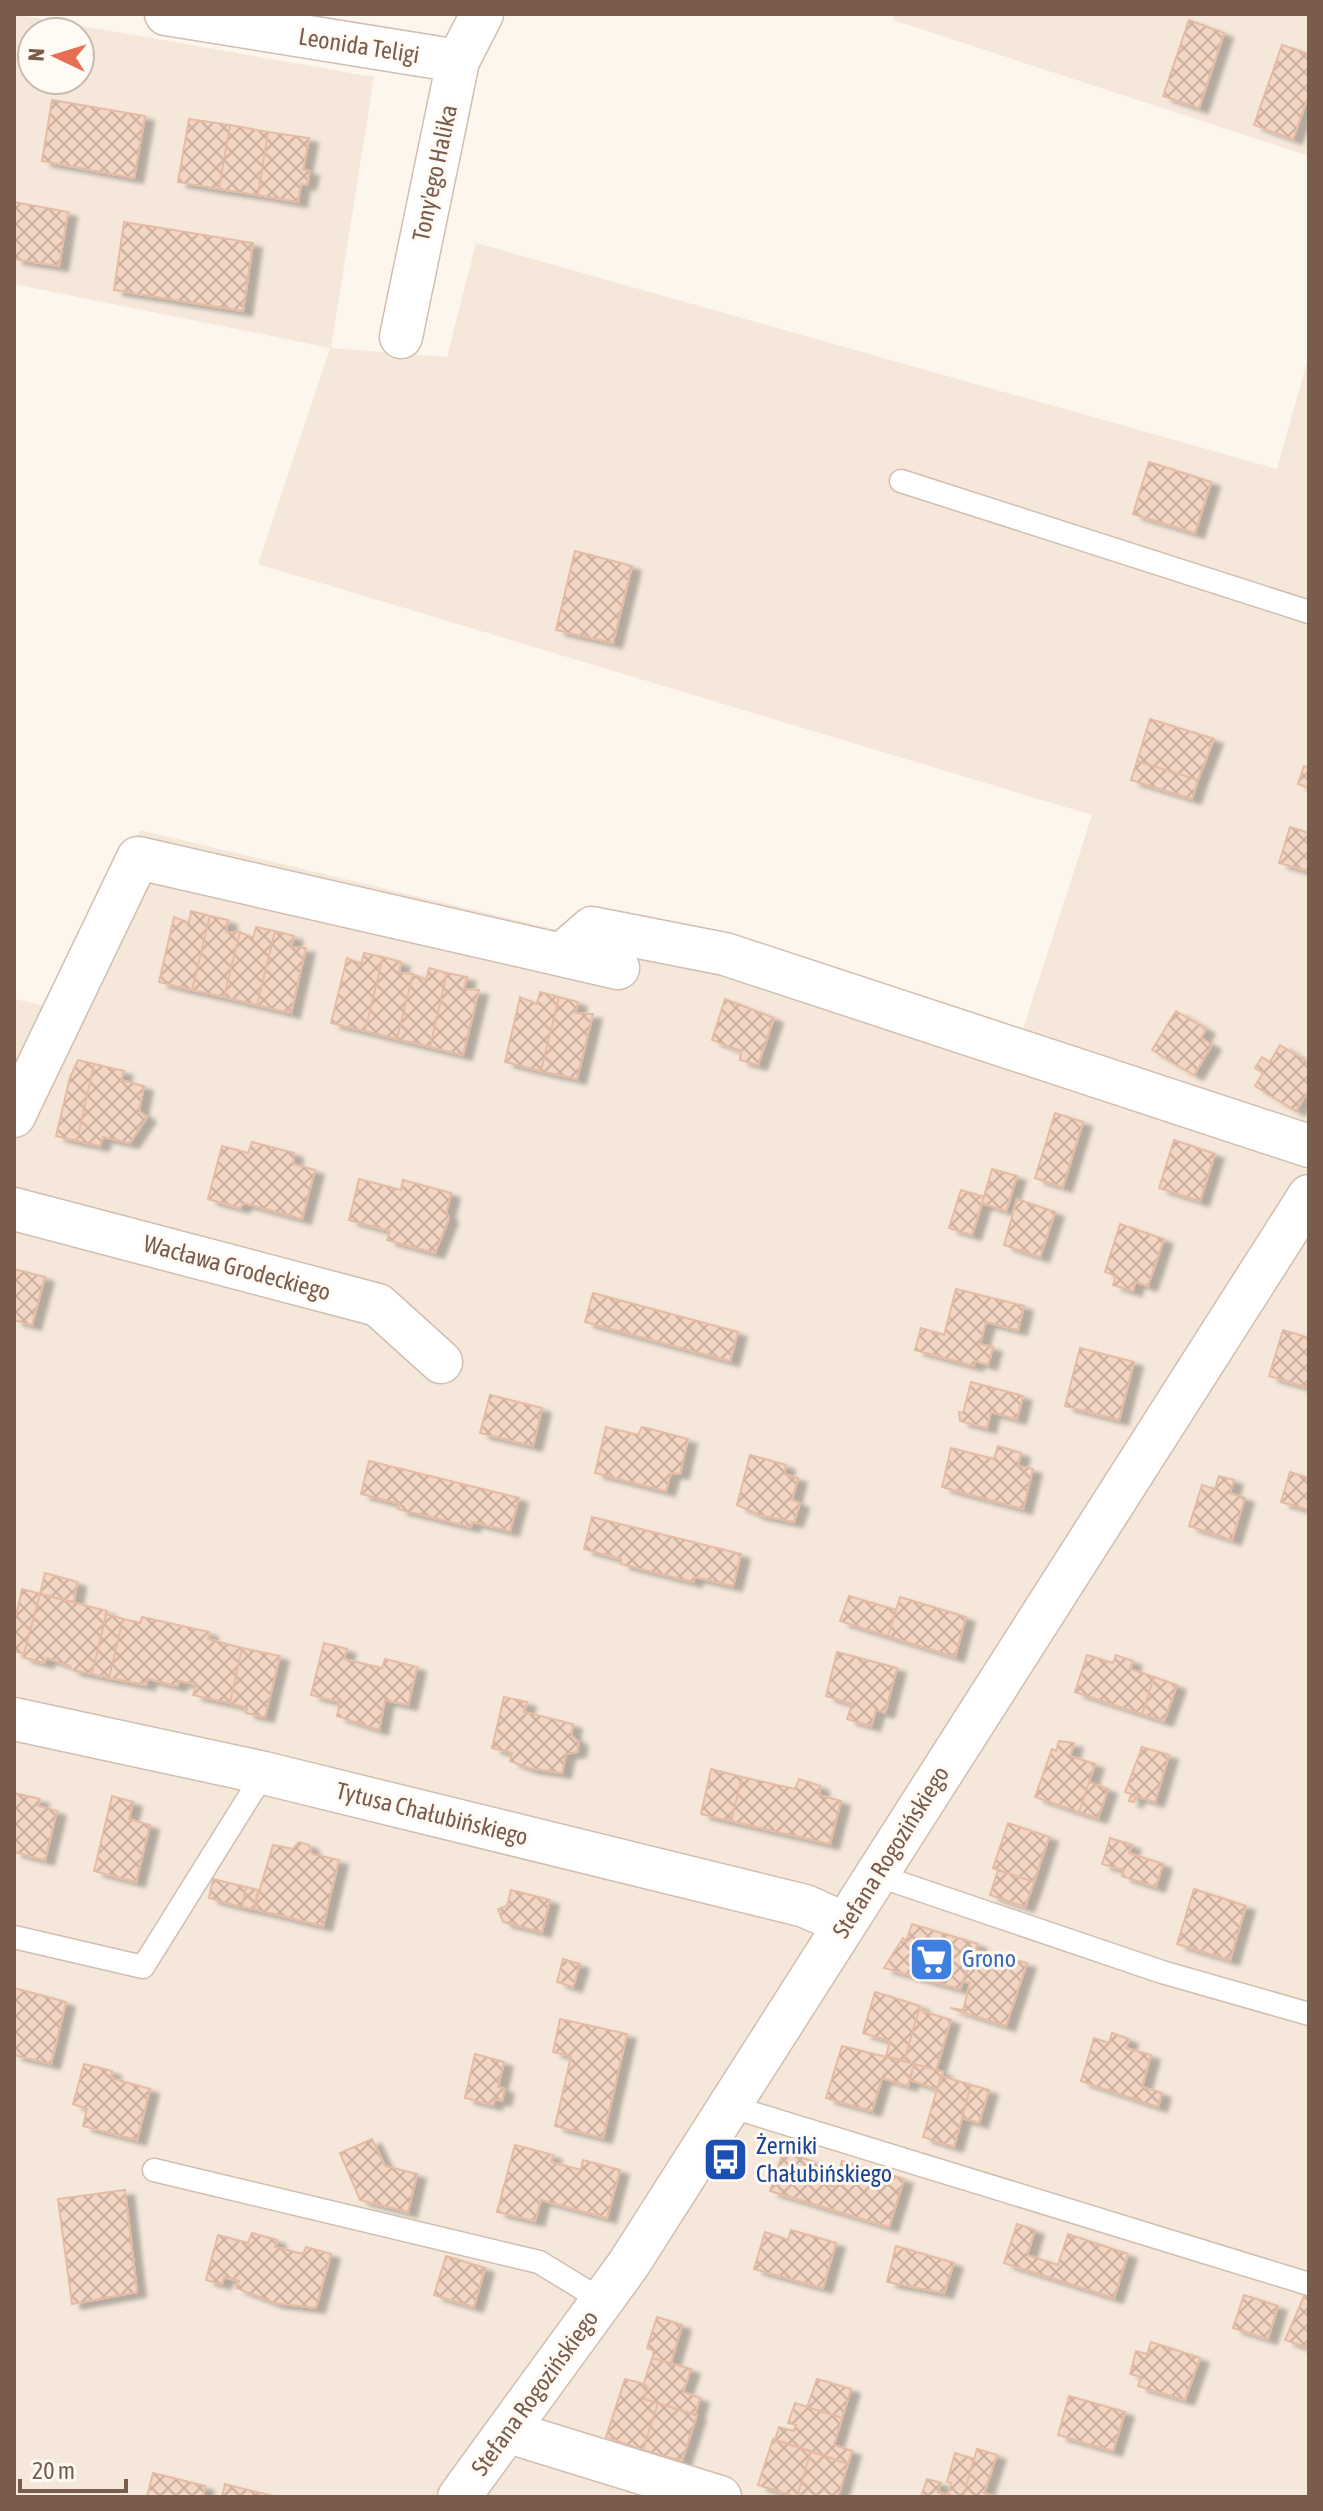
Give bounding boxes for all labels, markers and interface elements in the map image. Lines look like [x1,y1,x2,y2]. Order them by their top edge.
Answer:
north arrow [16,16,96,96]
street label: Leonida Teligi [297,23,421,68]
text: N [23,47,49,62]
street label: Tony'ego Halika [407,102,462,244]
street label: Wacława Grodeckiego [141,1230,333,1305]
street label: Stefana Rogozińskiego [827,1761,954,1943]
street label: Tytusa Chałubińskiego [333,1777,531,1850]
supermarket icon: Grono [907,1935,955,1983]
place label: Grono [962,1945,1016,1972]
place label: Żerniki Chałubińskiego [756,2132,892,2187]
bus stop icon: Żerniki Chałubińskiego [701,2136,749,2184]
street label: Stefana Rogozińskiego [466,2305,604,2480]
scale bar [20,2443,126,2493]
text: 20 m [32,2457,75,2484]

